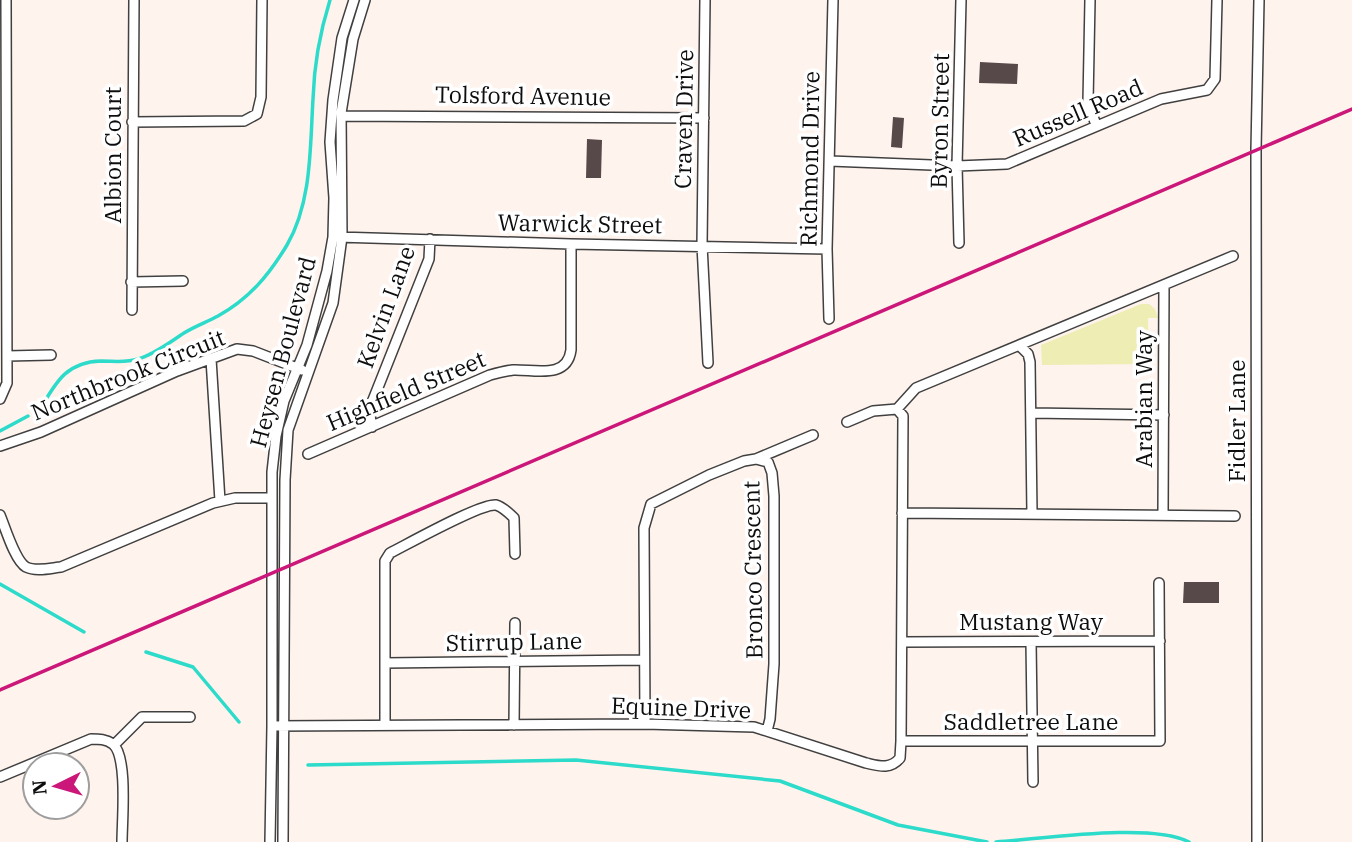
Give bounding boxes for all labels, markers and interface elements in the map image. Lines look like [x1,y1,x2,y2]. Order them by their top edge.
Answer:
street label: Craven Drive [667,49,699,189]
street label: Byron Street [923,53,955,189]
street label: Richmond Drive [792,71,826,247]
street label: Russell Road [1008,71,1147,153]
street label: Tolsford Avenue [435,78,611,112]
street label: Albion Court [97,87,127,223]
street label: Warwick Street [497,207,663,239]
street label: Kelvin Lane [349,242,421,372]
street label: Heysen Boulevard [242,253,322,451]
street label: Northbrook Circuit [26,322,229,427]
street label: Arabian Way [1128,330,1158,468]
street label: Highfield Street [322,343,490,437]
street label: Fidler Lane [1221,359,1251,483]
street label: Bronco Crescent [735,481,769,659]
street label: Mustang Way [959,606,1104,636]
street label: Stirrup Lane [445,625,583,657]
street label: Equine Drive [610,690,752,724]
street label: Saddletree Lane [944,706,1118,736]
north arrow [21,751,91,821]
text: N [26,779,52,796]

